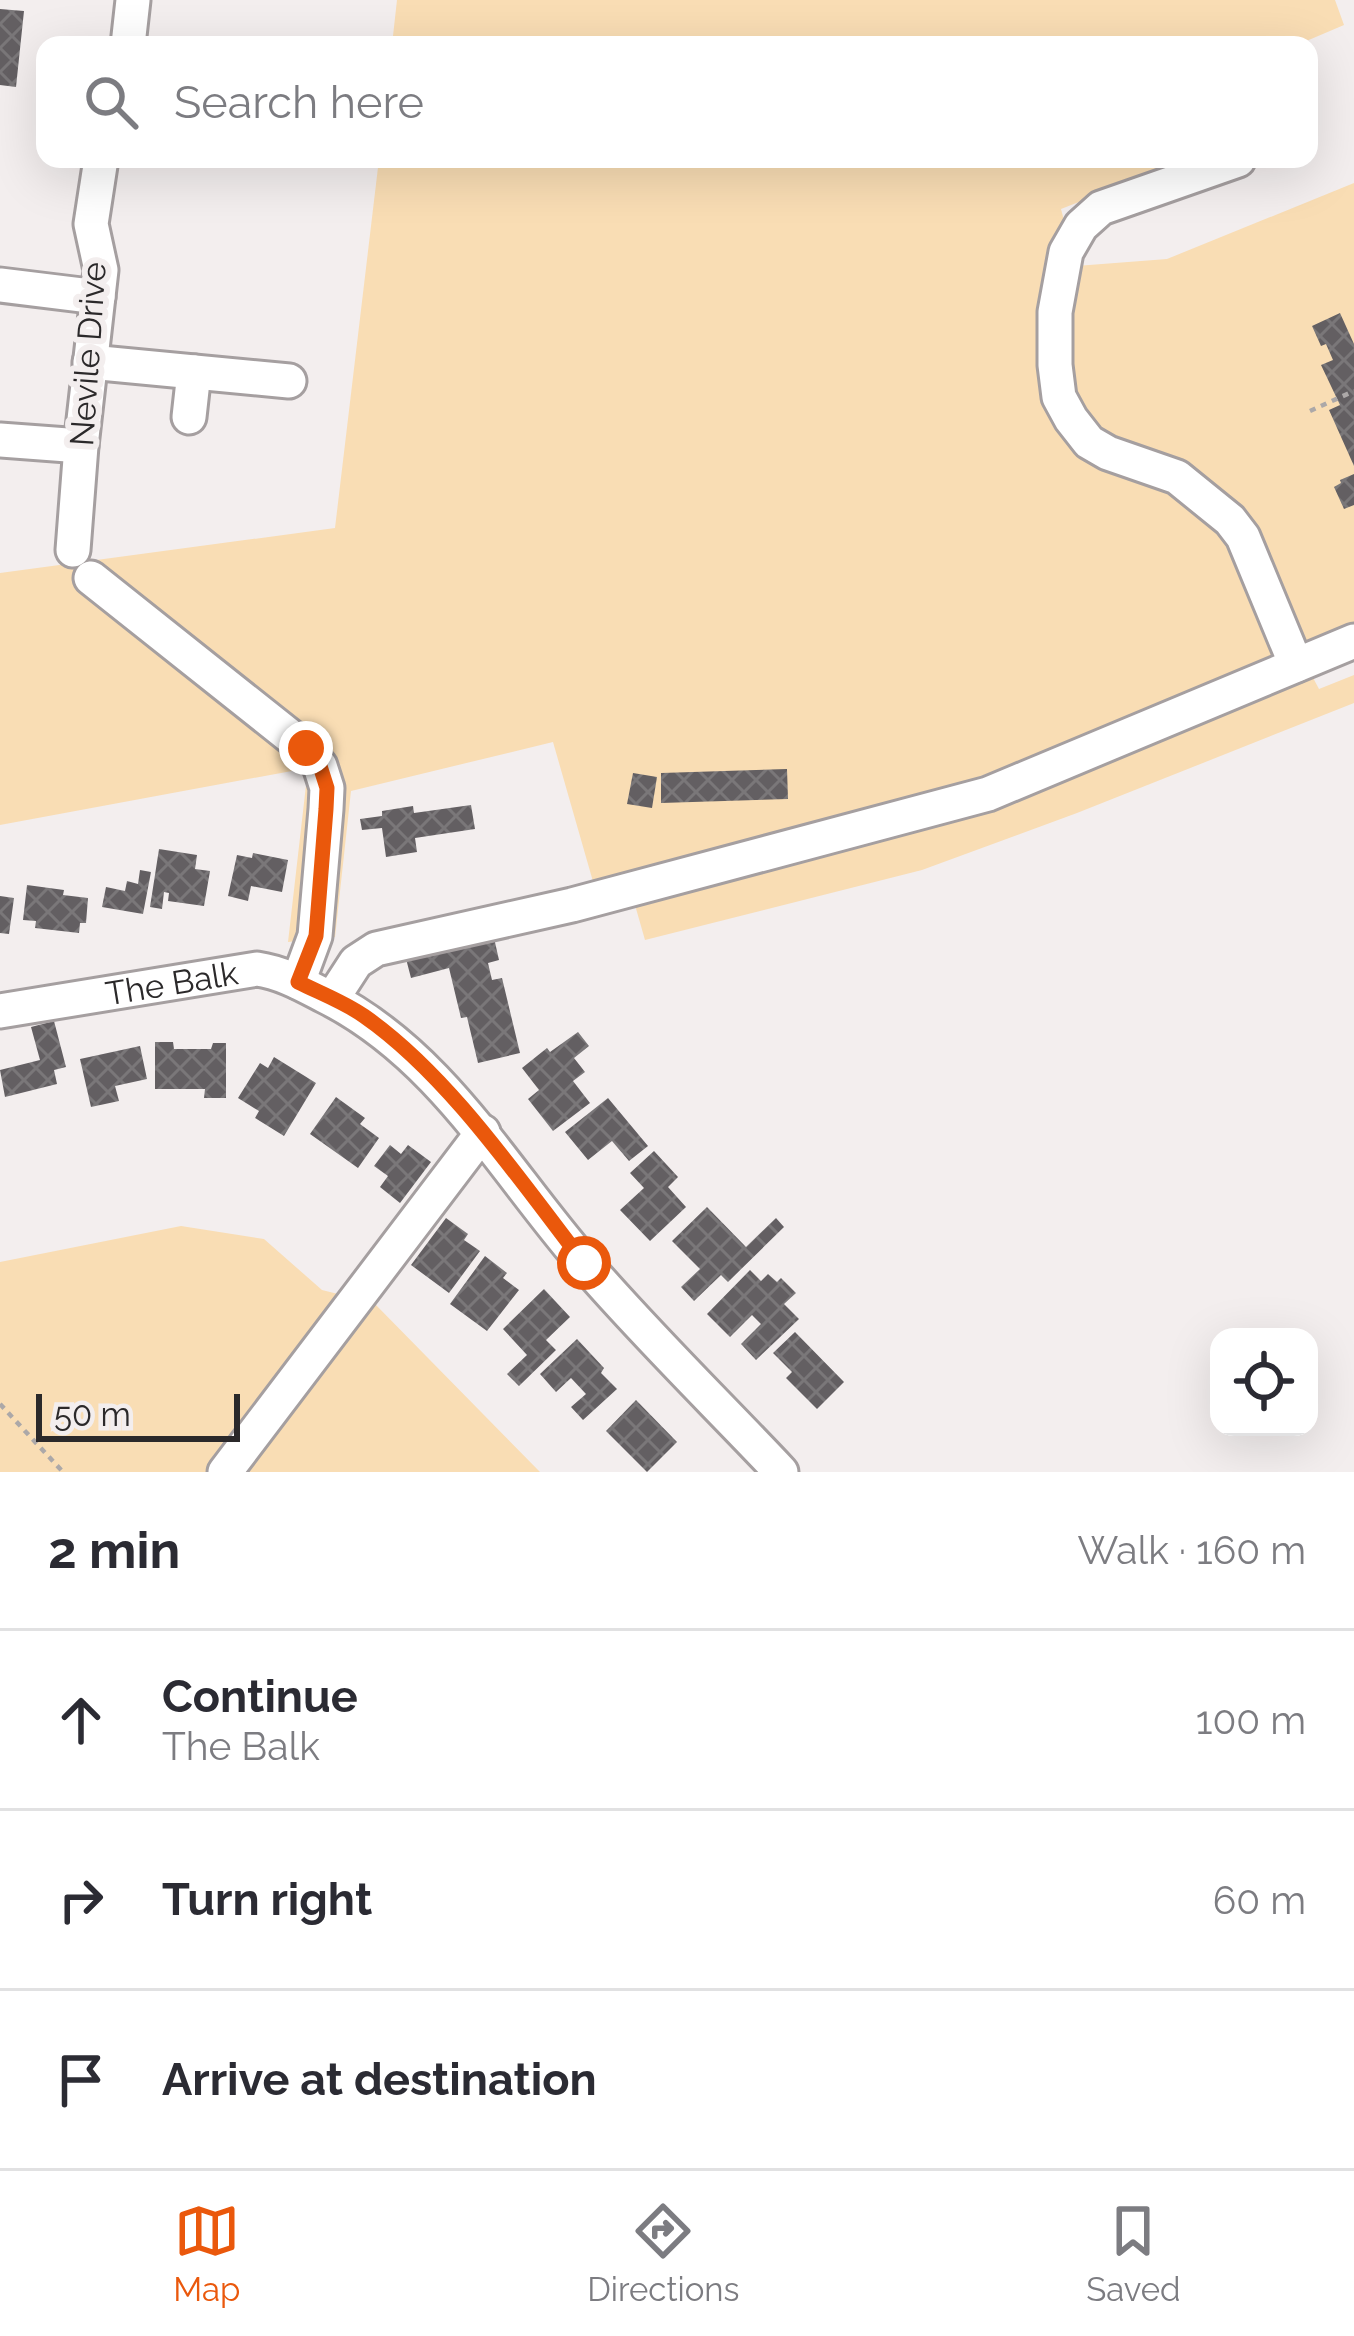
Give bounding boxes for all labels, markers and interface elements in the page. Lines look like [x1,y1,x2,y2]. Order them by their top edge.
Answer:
search box [36,36,1318,168]
icon: search [78,69,144,135]
text: Search here [174,76,424,129]
street label: Nevile Drive [62,261,114,447]
route end [279,721,333,775]
street label: The Balk [103,953,241,1013]
route start [557,1236,611,1290]
map controls [1210,1328,1318,1436]
button: locate [1210,1328,1318,1436]
scale bar [36,1388,240,1441]
text: 50 m [54,1395,131,1434]
text: 2 min [48,1520,180,1580]
text: Walk · 160 m [1078,1527,1306,1573]
text: Continue [162,1670,358,1723]
icon: ahead [48,1687,114,1753]
text: 100 m [1196,1697,1306,1743]
text: The Balk [162,1723,320,1769]
icon: right [48,1867,114,1933]
text: Turn right [162,1873,372,1926]
text: 60 m [1213,1877,1306,1923]
icon: arrive [48,2047,114,2113]
text: Arrive at destination [162,2053,597,2106]
tab: Map [173,2198,240,2309]
tab: Directions [587,2198,740,2309]
tab: Saved [1086,2198,1181,2309]

